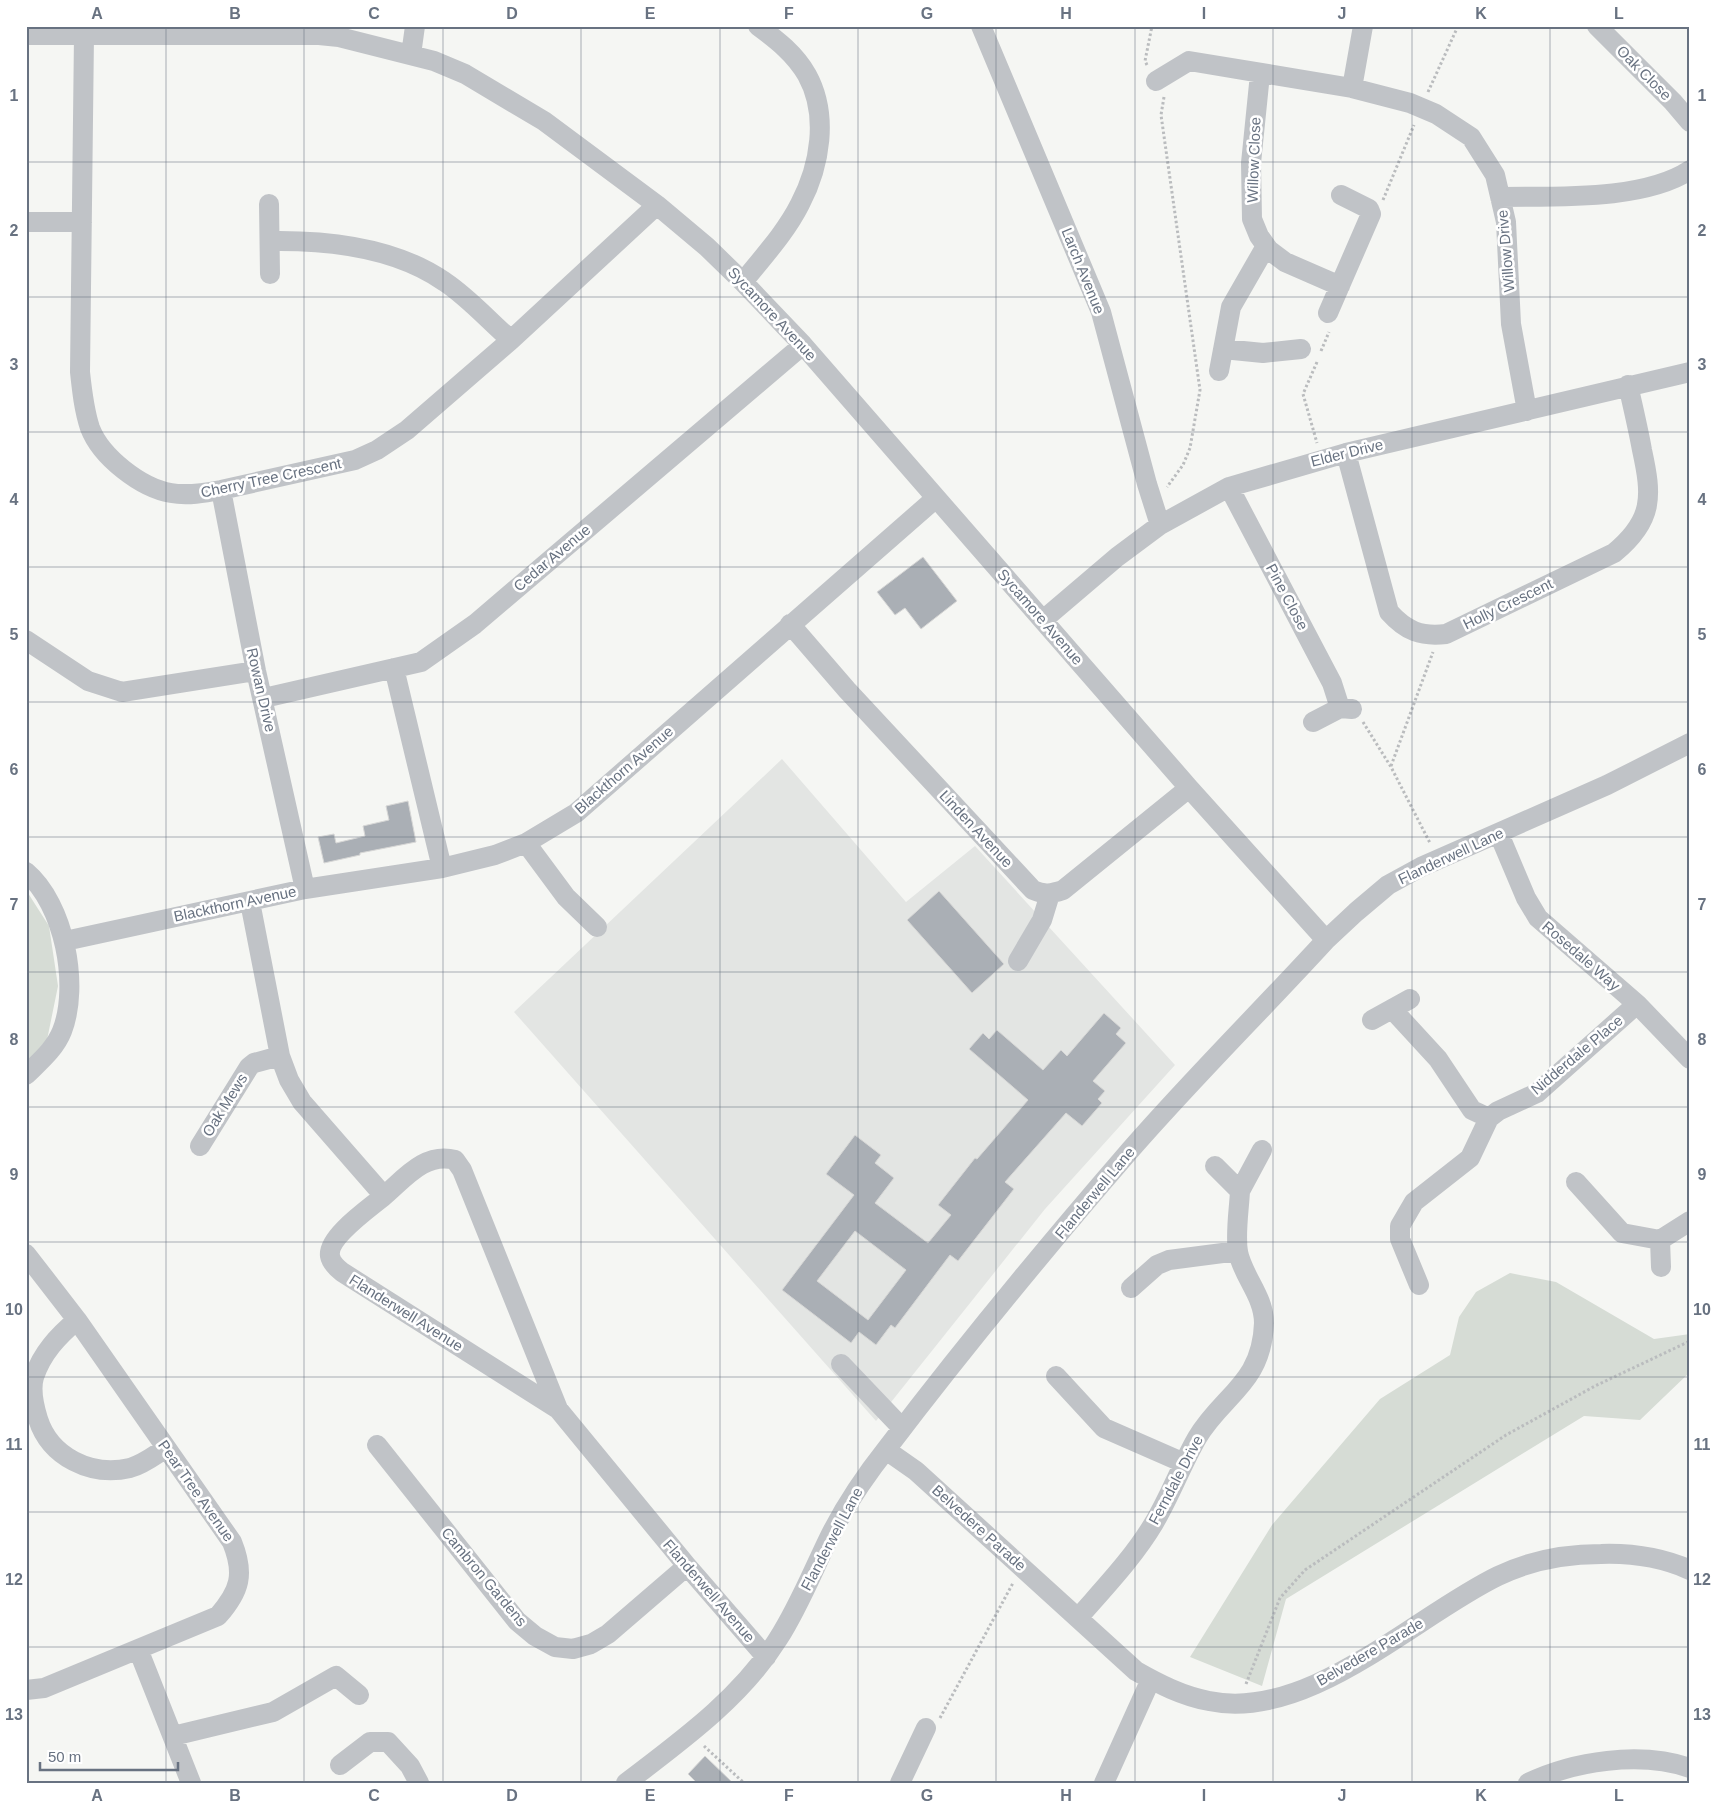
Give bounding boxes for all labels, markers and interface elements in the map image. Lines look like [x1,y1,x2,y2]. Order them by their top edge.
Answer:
text: A [91,5,103,22]
text: B [229,5,241,22]
text: C [368,5,380,22]
text: D [506,5,518,22]
text: E [645,5,656,22]
text: F [784,5,794,22]
text: G [921,5,933,22]
text: H [1060,5,1072,22]
text: I [1202,5,1206,22]
text: J [1338,5,1346,22]
text: K [1475,5,1487,22]
text: L [1614,5,1624,22]
street label: Oak Close [1614,42,1675,103]
text: 1 [10,87,19,104]
text: 1 [1698,87,1707,104]
street label: Willow Close [1244,117,1263,203]
street label: Willow Drive [1493,209,1518,293]
text: 2 [10,222,19,239]
text: 2 [1698,222,1707,239]
street label: Larch Avenue [1058,225,1108,316]
street label: Sycamore Avenue [725,263,820,364]
text: 3 [10,356,19,373]
text: 3 [1698,356,1707,373]
street label: Elder Drive [1309,435,1385,470]
street label: Cherry Tree Crescent [199,454,344,501]
text: 4 [10,491,19,508]
text: 4 [1698,491,1707,508]
street label: Cedar Avenue [510,521,593,595]
street label: Pine Close [1263,561,1312,633]
street label: Sycamore Avenue [994,565,1087,668]
street label: Holly Crescent [1460,574,1556,633]
text: 5 [10,626,19,643]
text: 5 [1698,626,1707,643]
street label: Rowan Drive [244,646,279,734]
street label: Blackthorn Avenue [571,722,676,817]
text: 6 [10,761,19,778]
text: 6 [1698,761,1707,778]
street label: Linden Avenue [936,787,1016,871]
street label: Flanderwell Lane [1395,824,1506,887]
street label: Blackthorn Avenue [172,882,298,925]
text: 7 [10,896,19,913]
text: 7 [1698,896,1707,913]
street label: Rosedale Way [1539,917,1624,994]
street label: Nidderdale Place [1527,1011,1626,1098]
text: 8 [10,1031,19,1048]
text: 8 [1698,1031,1707,1048]
street label: Oak Mews [199,1070,251,1139]
street label: Flanderwell Lane [1051,1143,1138,1242]
text: 9 [10,1166,19,1183]
text: 9 [1698,1166,1707,1183]
street label: Flanderwell Avenue [346,1271,466,1354]
text: 10 [5,1301,23,1318]
text: 10 [1693,1301,1711,1318]
street label: Ferndale Drive [1145,1432,1206,1527]
text: 11 [6,1436,23,1453]
text: 11 [1694,1436,1711,1453]
street label: Pear Tree Avenue [155,1437,238,1545]
street label: Belvedere Parade [929,1481,1030,1574]
street label: Flanderwell Lane [797,1484,866,1593]
street label: Cambron Gardens [438,1524,531,1629]
street label: Flanderwell Avenue [660,1536,759,1646]
text: 12 [5,1571,23,1588]
text: 12 [1693,1571,1711,1588]
street label: Belvedere Parade [1313,1614,1426,1689]
text: 13 [5,1706,23,1723]
text: 13 [1693,1706,1711,1723]
scale bar [40,1739,178,1771]
text: 50 m [48,1748,81,1765]
text: A [91,1787,103,1804]
text: B [229,1787,241,1804]
text: C [368,1787,380,1804]
text: D [506,1787,518,1804]
text: E [645,1787,656,1804]
text: F [784,1787,794,1804]
text: G [921,1787,933,1804]
text: H [1060,1787,1072,1804]
text: I [1202,1787,1206,1804]
text: J [1338,1787,1346,1804]
text: K [1475,1787,1487,1804]
text: L [1614,1787,1624,1804]

